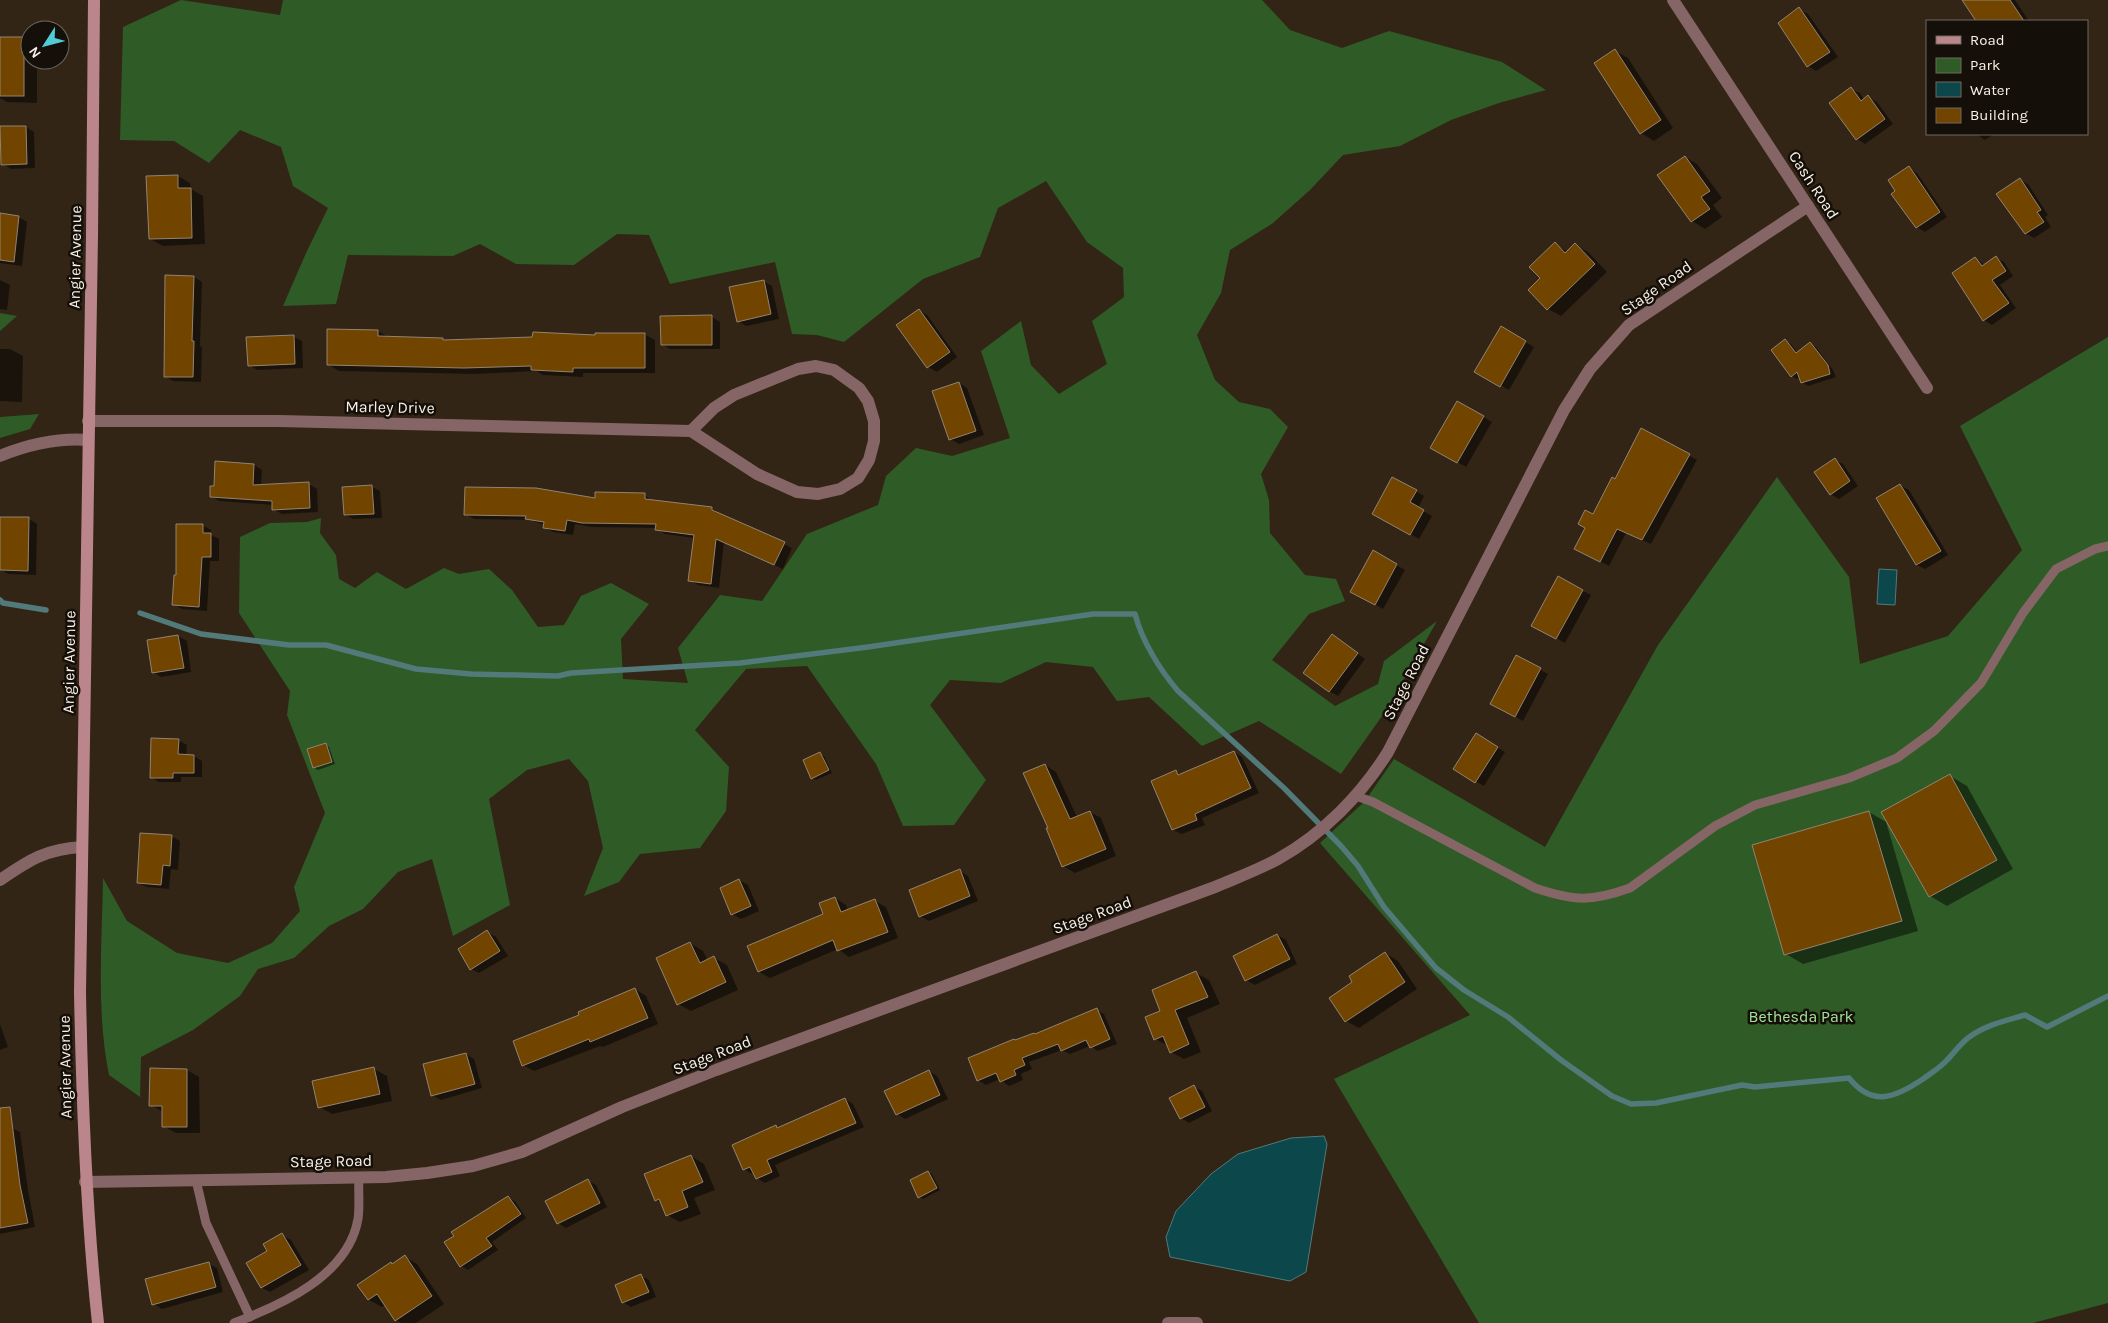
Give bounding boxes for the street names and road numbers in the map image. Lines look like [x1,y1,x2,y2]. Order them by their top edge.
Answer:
street label: Cash Road [1785,147,1843,223]
street label: Angier Avenue [65,205,85,309]
street label: Stage Road [1617,257,1695,319]
street label: Marley Drive [345,397,435,417]
street label: Angier Avenue [59,610,79,714]
street label: Stage Road [1379,641,1433,723]
street label: Stage Road [1050,892,1134,938]
street label: Angier Avenue [55,1015,75,1119]
street label: Stage Road [670,1031,754,1079]
street label: Stage Road [290,1151,372,1171]

